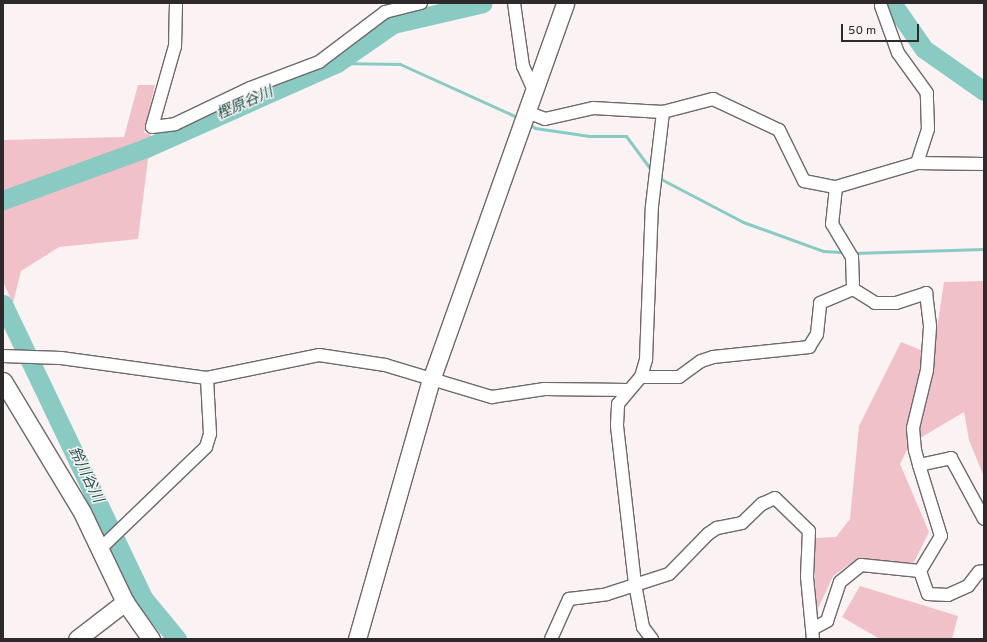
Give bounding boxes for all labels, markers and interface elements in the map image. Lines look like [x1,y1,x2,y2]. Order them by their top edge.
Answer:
scale bar [843,16,921,42]
text: 50 m [848,23,876,39]
water label: 樫原谷川 [214,84,276,124]
water label: 鈴川谷川 [64,444,106,506]

